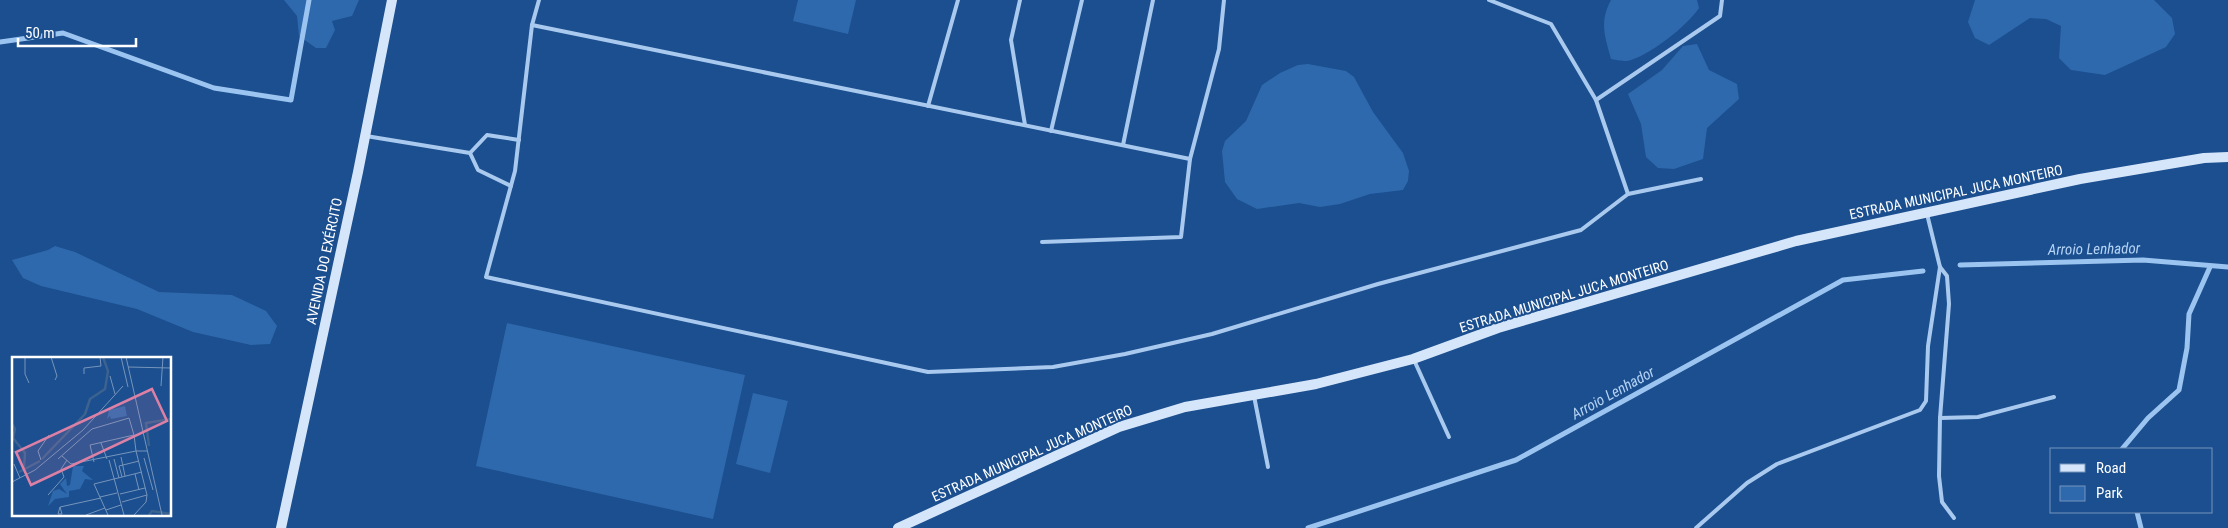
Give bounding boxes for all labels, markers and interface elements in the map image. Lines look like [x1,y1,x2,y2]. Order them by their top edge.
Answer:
scale bar [18,15,135,47]
text: 50 m [25,24,55,42]
street label: ESTRADA MUNICIPAL JUCA MONTEIRO [1848,162,2064,222]
street label: AVENIDA DO EXÉRCITO [302,196,345,326]
water label: Arroio Lenhador [2047,239,2141,259]
street label: ESTRADA MUNICIPAL JUCA MONTEIRO [1457,256,1671,336]
inset map [12,357,171,516]
water label: Arroio Lenhador [1567,363,1658,424]
street label: ESTRADA MUNICIPAL JUCA MONTEIRO [929,401,1135,505]
legend [2050,448,2213,513]
text: Road [2096,459,2126,477]
text: Park [2096,484,2123,502]

